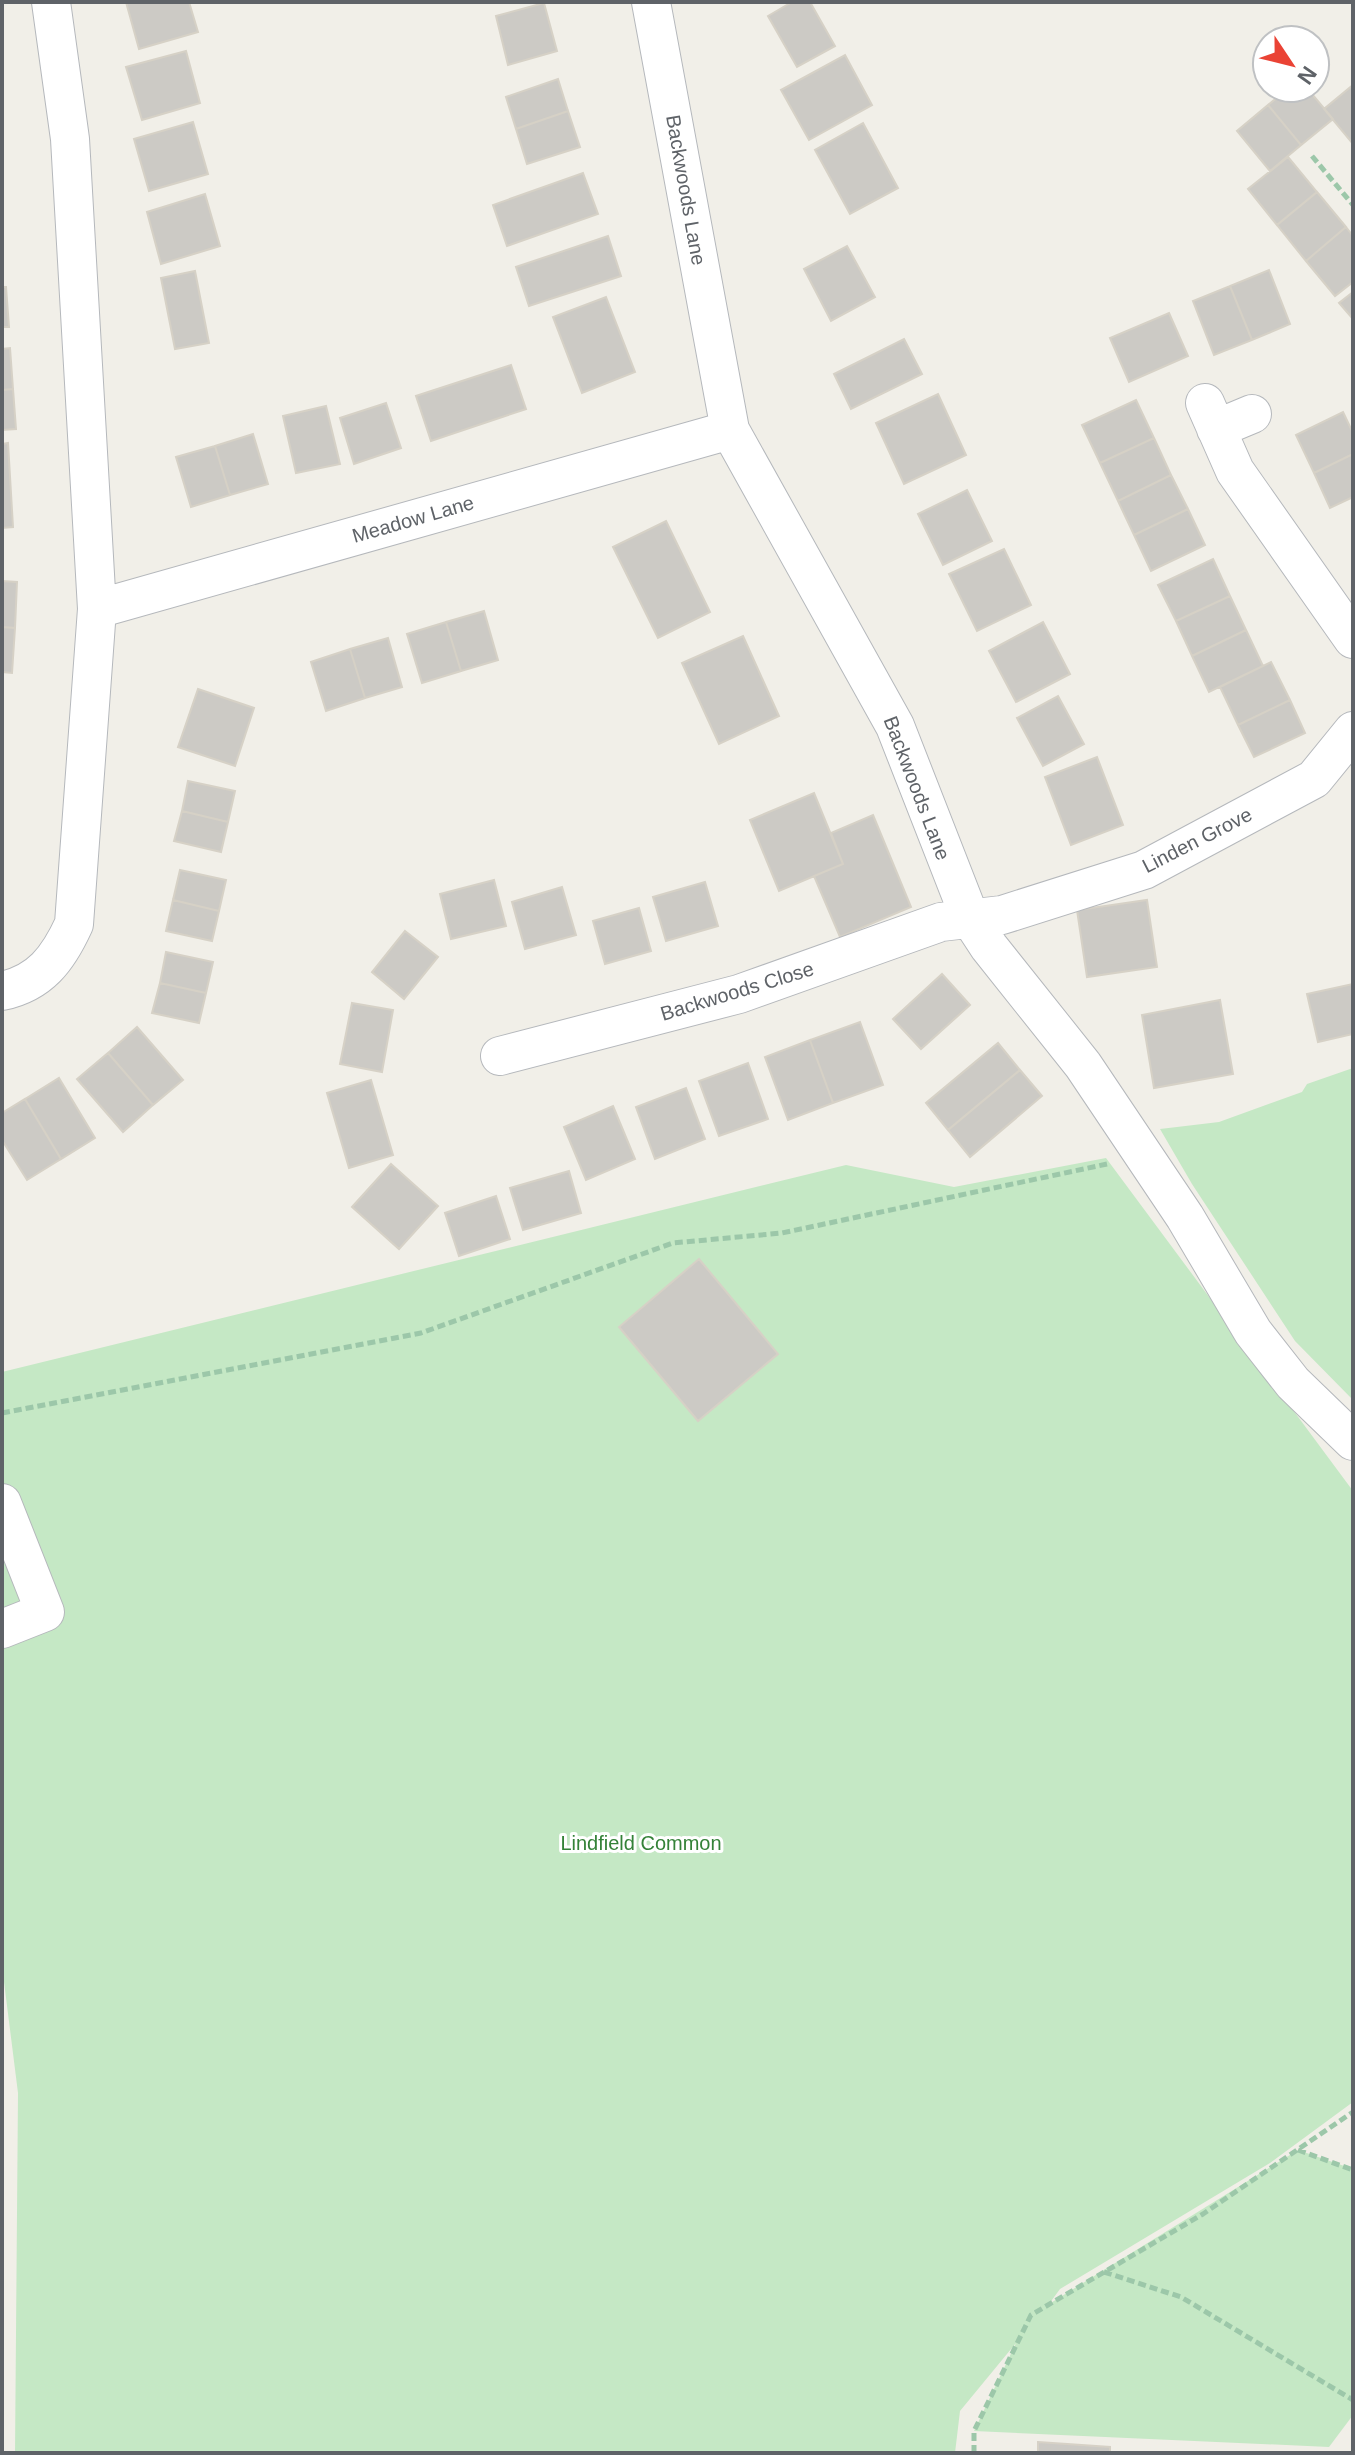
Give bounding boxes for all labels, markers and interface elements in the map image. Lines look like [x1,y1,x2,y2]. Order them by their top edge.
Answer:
north arrow [1251,24,1331,104]
text: N [1292,62,1322,89]
street label: Backwoods Lane [662,113,710,267]
street label: Meadow Lane [350,491,476,547]
street label: Backwoods Lane [879,713,955,863]
street label: Linden Grove [1139,803,1255,877]
street label: Backwoods Close [658,957,816,1025]
park label: Lindfield Common [560,1832,722,1854]

